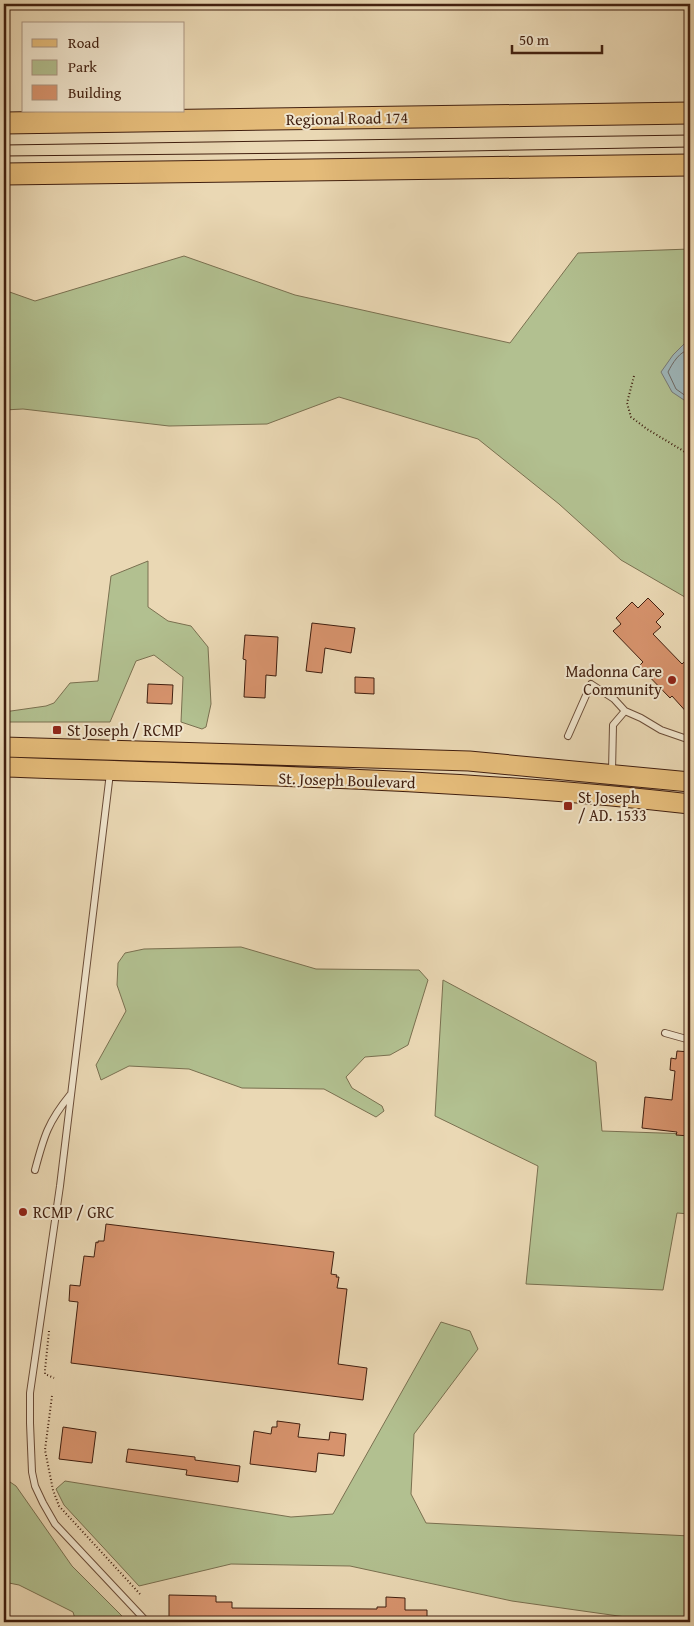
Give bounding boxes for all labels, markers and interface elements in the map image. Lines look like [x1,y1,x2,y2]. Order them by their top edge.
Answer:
legend [22,22,185,112]
scale bar [512,22,602,54]
text: 50 m [519,29,550,50]
text: Road [68,32,99,53]
text: Park [68,56,97,77]
text: Building [68,82,122,103]
street label: Regional Road 174 [286,105,408,131]
place label: Madonna Care Community [565,659,662,701]
marker: Madonna Care Community [666,674,678,686]
place label: St Joseph / RCMP [67,718,183,742]
marker: St Joseph / RCMP [51,724,63,736]
street label: St. Joseph Boulevard [278,766,416,794]
place label: St Joseph / AD. 1533 [578,785,647,827]
marker: St Joseph / AD. 1533 [562,800,574,812]
place label: RCMP / GRC [33,1200,115,1224]
marker: RCMP / GRC [17,1206,29,1218]

